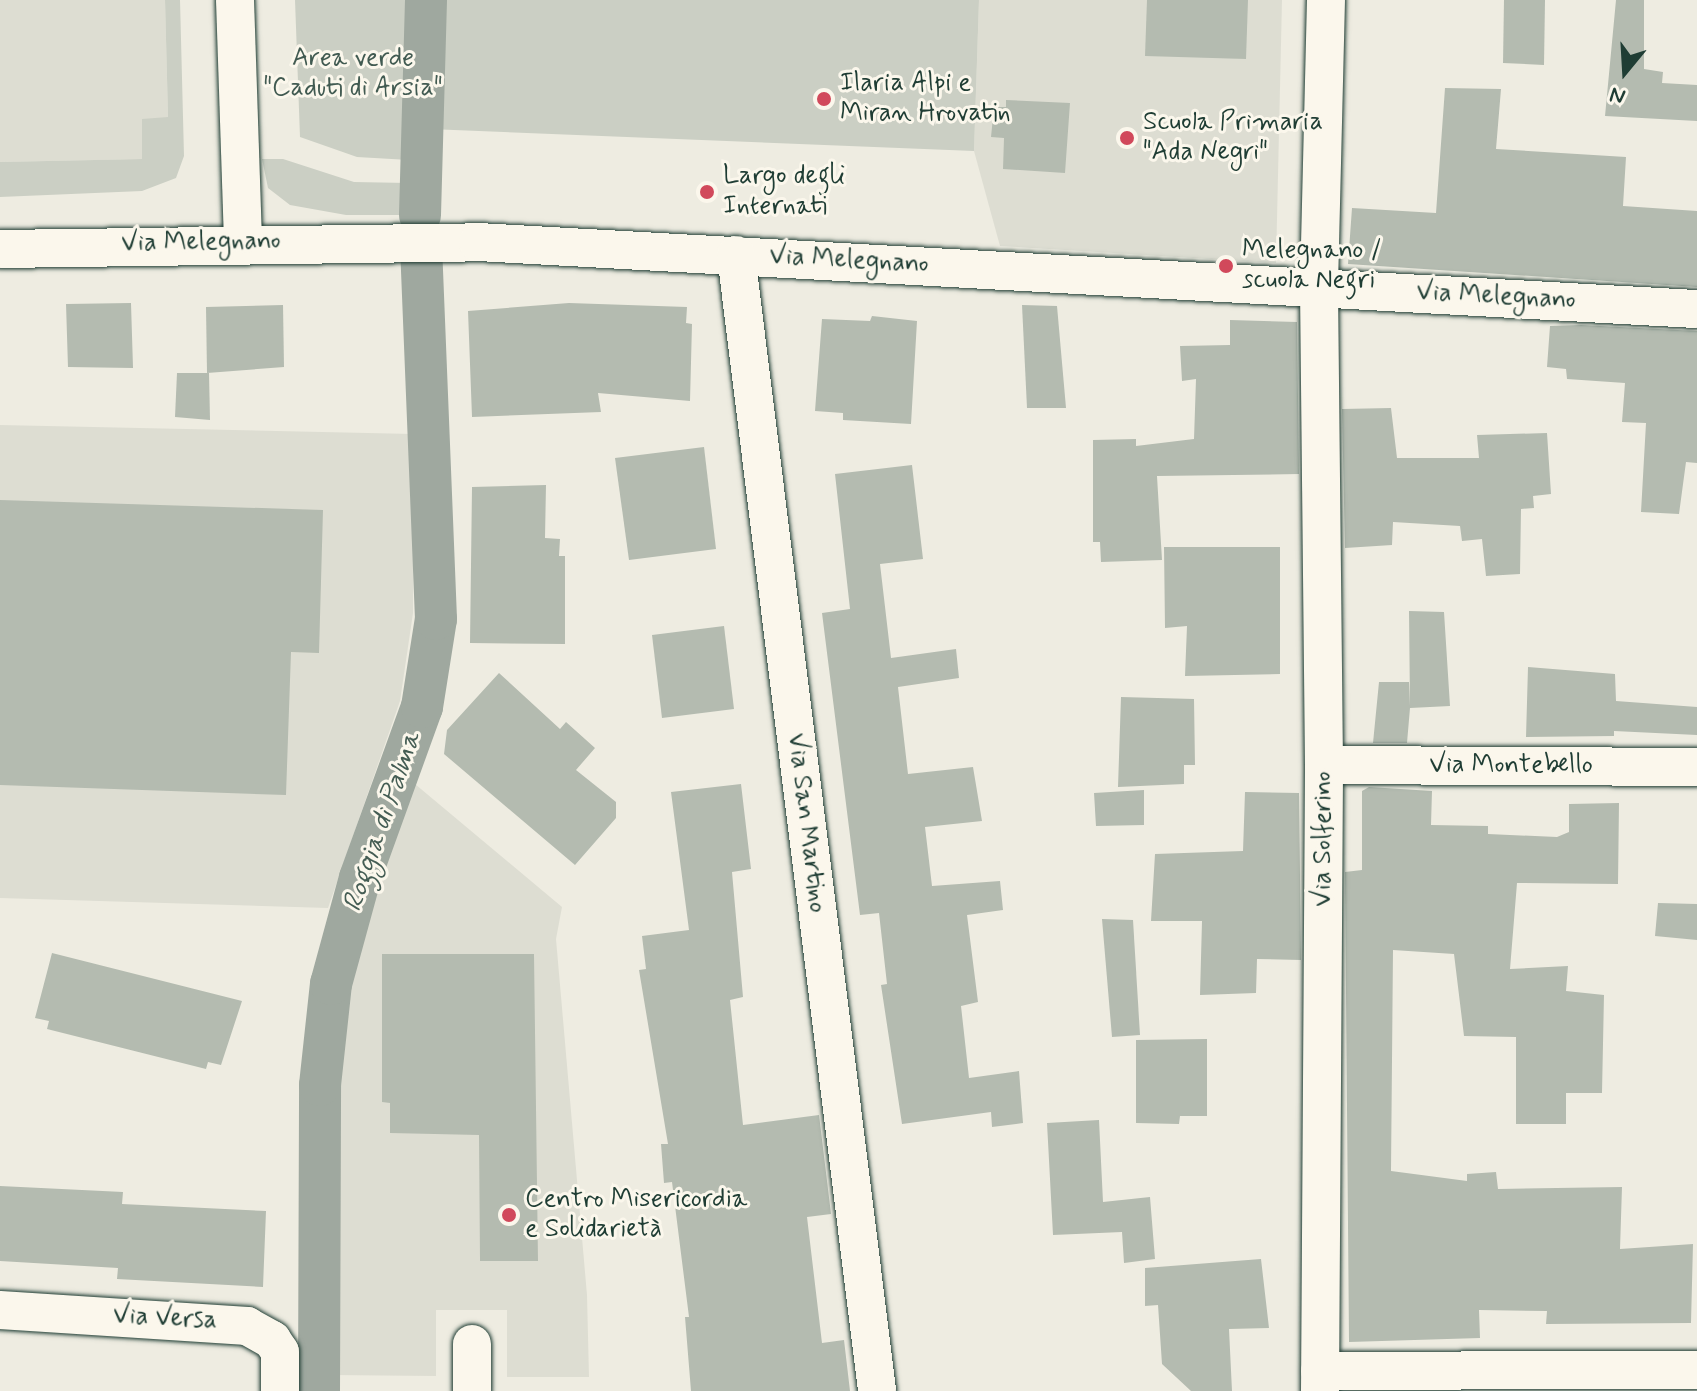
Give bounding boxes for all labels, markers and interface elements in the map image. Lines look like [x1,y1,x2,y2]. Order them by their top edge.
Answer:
north arrow [1585,32,1665,112]
park label: Area verde "Caduti di Arsia" [263,43,443,104]
place label: Ilaria Alpi e Miran Hrovatin [840,68,1011,130]
text: N [1606,79,1629,110]
marker: Ilaria Alpi e Miran Hrovatin [815,90,833,108]
place label: Scuola Primaria "Ada Negri" [1143,107,1323,168]
marker: Scuola Primaria "Ada Negri" [1118,129,1136,147]
place label: Largo degli Internati [723,161,846,222]
marker: Largo degli Internati [698,183,716,201]
street label: Via Melegnano [119,226,283,260]
place label: Melegnano / scuola Negri [1242,235,1382,296]
street label: Via Melegnano [766,241,932,281]
marker: Melegnano / scuola Negri [1217,257,1235,275]
street label: Via Melegnano [1413,277,1579,317]
water label: Roggia di Palma [336,725,430,919]
street label: Via San Martino [780,732,832,914]
street label: Via Montebello [1429,750,1593,782]
street label: Via Solferino [1308,770,1340,908]
place label: Centro Misericordia e Solidarietà [525,1184,747,1246]
marker: Centro Misericordia e Solidarietà [500,1206,518,1224]
street label: Via Versa [112,1301,218,1337]

